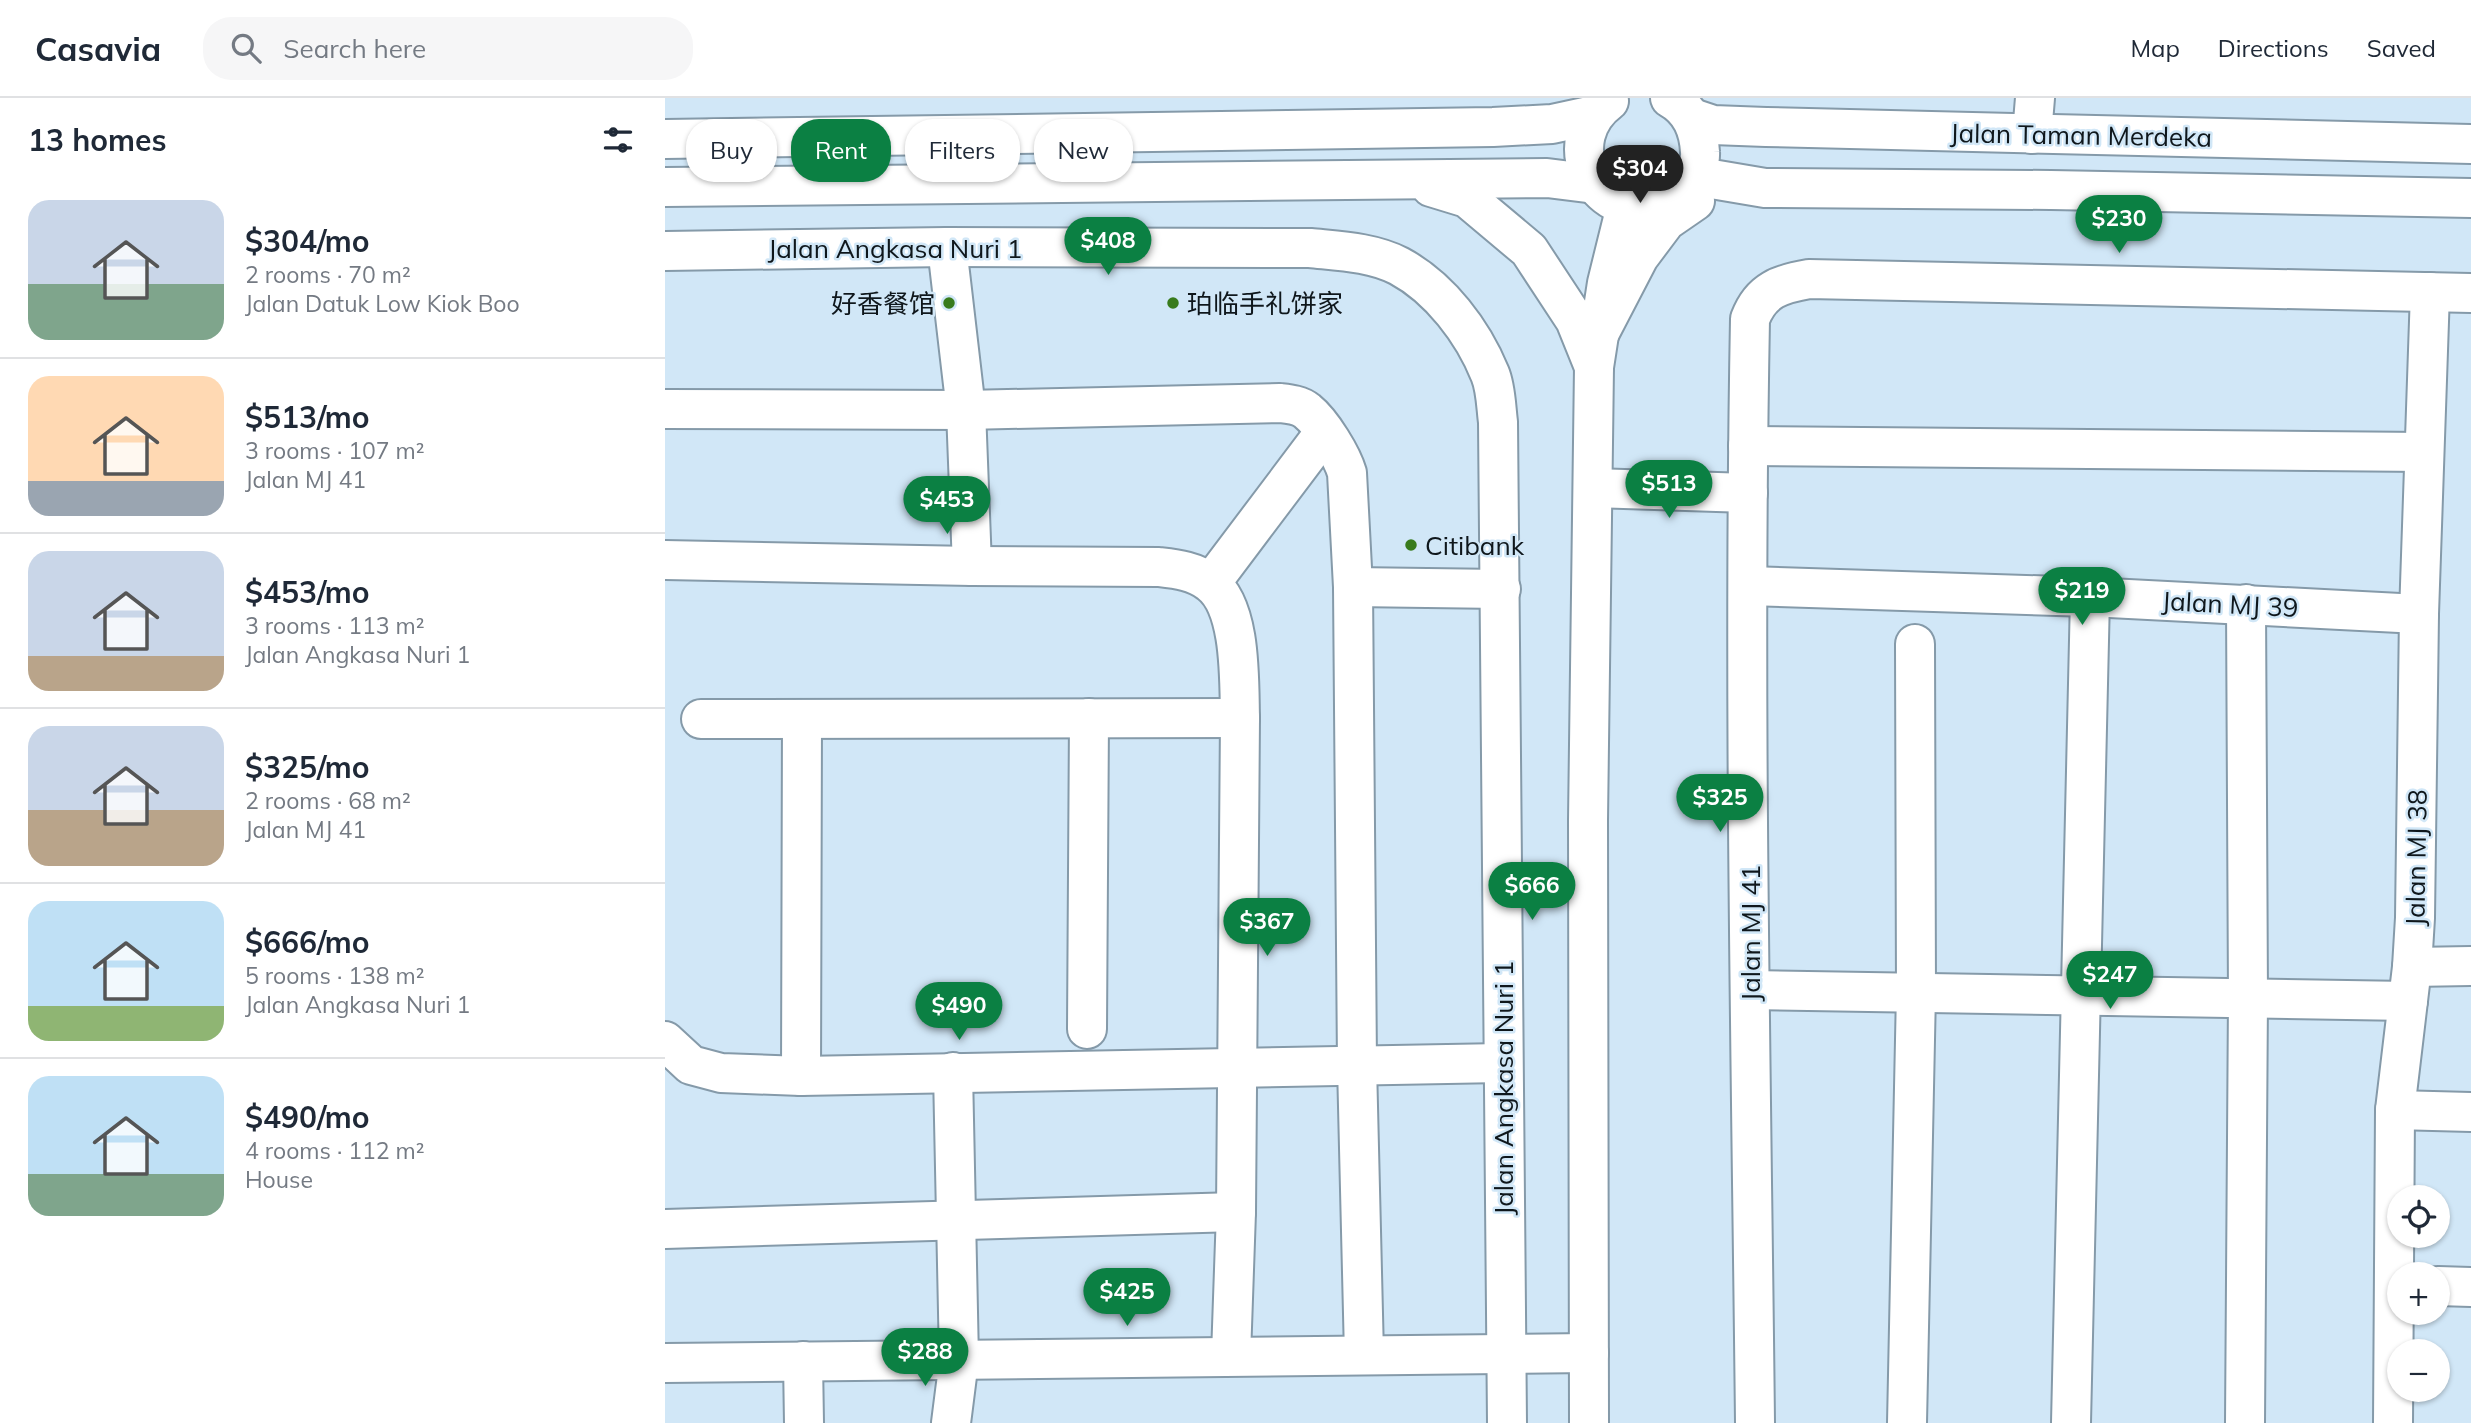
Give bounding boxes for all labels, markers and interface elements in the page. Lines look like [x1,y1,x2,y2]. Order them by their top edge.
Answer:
search box [203,17,693,80]
text: Casavia [35,28,161,69]
icon: search [227,29,265,67]
text: Search here [283,32,426,65]
text: Map [2130,33,2180,63]
text: Directions [2218,33,2329,63]
text: Saved [2367,33,2436,63]
street label: Jalan Taman Merdeka [1950,116,2212,154]
chip: Buy [686,119,777,182]
chip: Rent [791,119,891,182]
chip: Filters [905,119,1020,182]
chip: New [1034,119,1133,182]
text: 13 homes [28,121,167,159]
icon: filters [599,121,637,159]
pin: $304 [1599,146,1681,205]
text: $304 [1612,153,1668,182]
pin: $230 [2078,195,2160,255]
text: $230 [2091,203,2147,232]
pin: $408 [1067,218,1149,277]
text: $304/mo [245,222,369,260]
text: $408 [1080,225,1136,254]
icon: home [84,228,168,312]
street label: Jalan Angkasa Nuri 1 [768,232,1022,265]
text: 2 rooms · 70 m² [245,260,411,289]
place label: 好香餐馆 [831,287,935,320]
place label: 珀临手礼饼家 [1187,287,1343,320]
text: Jalan Datuk Low Kiok Boo [245,289,520,318]
marker: 好香餐馆 [941,295,957,311]
marker: 珀临手礼饼家 [1165,295,1181,311]
text: $513/mo [245,398,369,436]
icon: home [84,404,168,488]
text: 3 rooms · 107 m² [245,436,425,465]
pin: $513 [1628,460,1710,520]
text: Jalan MJ 41 [245,465,366,494]
text: $513 [1641,468,1697,497]
pin: $453 [906,476,988,536]
text: $453 [919,484,975,513]
place label: Citibank [1425,529,1525,562]
marker: Citibank [1403,537,1419,553]
pin: $219 [2041,568,2123,627]
text: $453/mo [245,573,369,611]
text: $219 [2054,575,2110,604]
icon: home [84,579,168,663]
street label: Jalan MJ 39 [2161,584,2299,624]
text: 3 rooms · 113 m² [245,611,425,640]
text: Jalan Angkasa Nuri 1 [245,640,470,669]
text: $325/mo [245,748,369,786]
icon: home [84,754,168,838]
pin: $325 [1679,774,1761,834]
text: $325 [1692,782,1748,811]
text: 2 rooms · 68 m² [245,786,411,815]
street label: Jalan MJ 38 [2398,789,2434,927]
text: Jalan MJ 41 [245,815,366,844]
pin: $666 [1491,862,1573,922]
street label: Jalan MJ 41 [1734,865,1767,1001]
text: $666 [1504,870,1560,899]
pin: $367 [1226,898,1308,958]
text: $367 [1239,906,1295,935]
text: $666/mo [245,923,369,961]
icon: home [84,929,168,1013]
pin: $247 [2069,951,2151,1011]
text: $247 [2082,959,2138,988]
text: 5 rooms · 138 m² [245,961,425,990]
street label: Jalan Angkasa Nuri 1 [1487,961,1520,1215]
pin: $490 [918,982,1000,1042]
text: Jalan Angkasa Nuri 1 [245,990,470,1019]
text: $490 [931,990,987,1019]
text: $490/mo [245,1098,369,1136]
icon: home [84,1104,168,1188]
text: 4 rooms · 112 m² [245,1136,425,1165]
text: House [245,1165,313,1194]
map controls [2387,1185,2450,1402]
button: locate [2387,1185,2450,1248]
button: + [2387,1262,2450,1325]
pin: $425 [1086,1268,1168,1328]
text: $425 [1099,1276,1155,1305]
pin: $288 [884,1328,966,1388]
text: $288 [897,1336,953,1365]
button: − [2387,1339,2450,1402]

